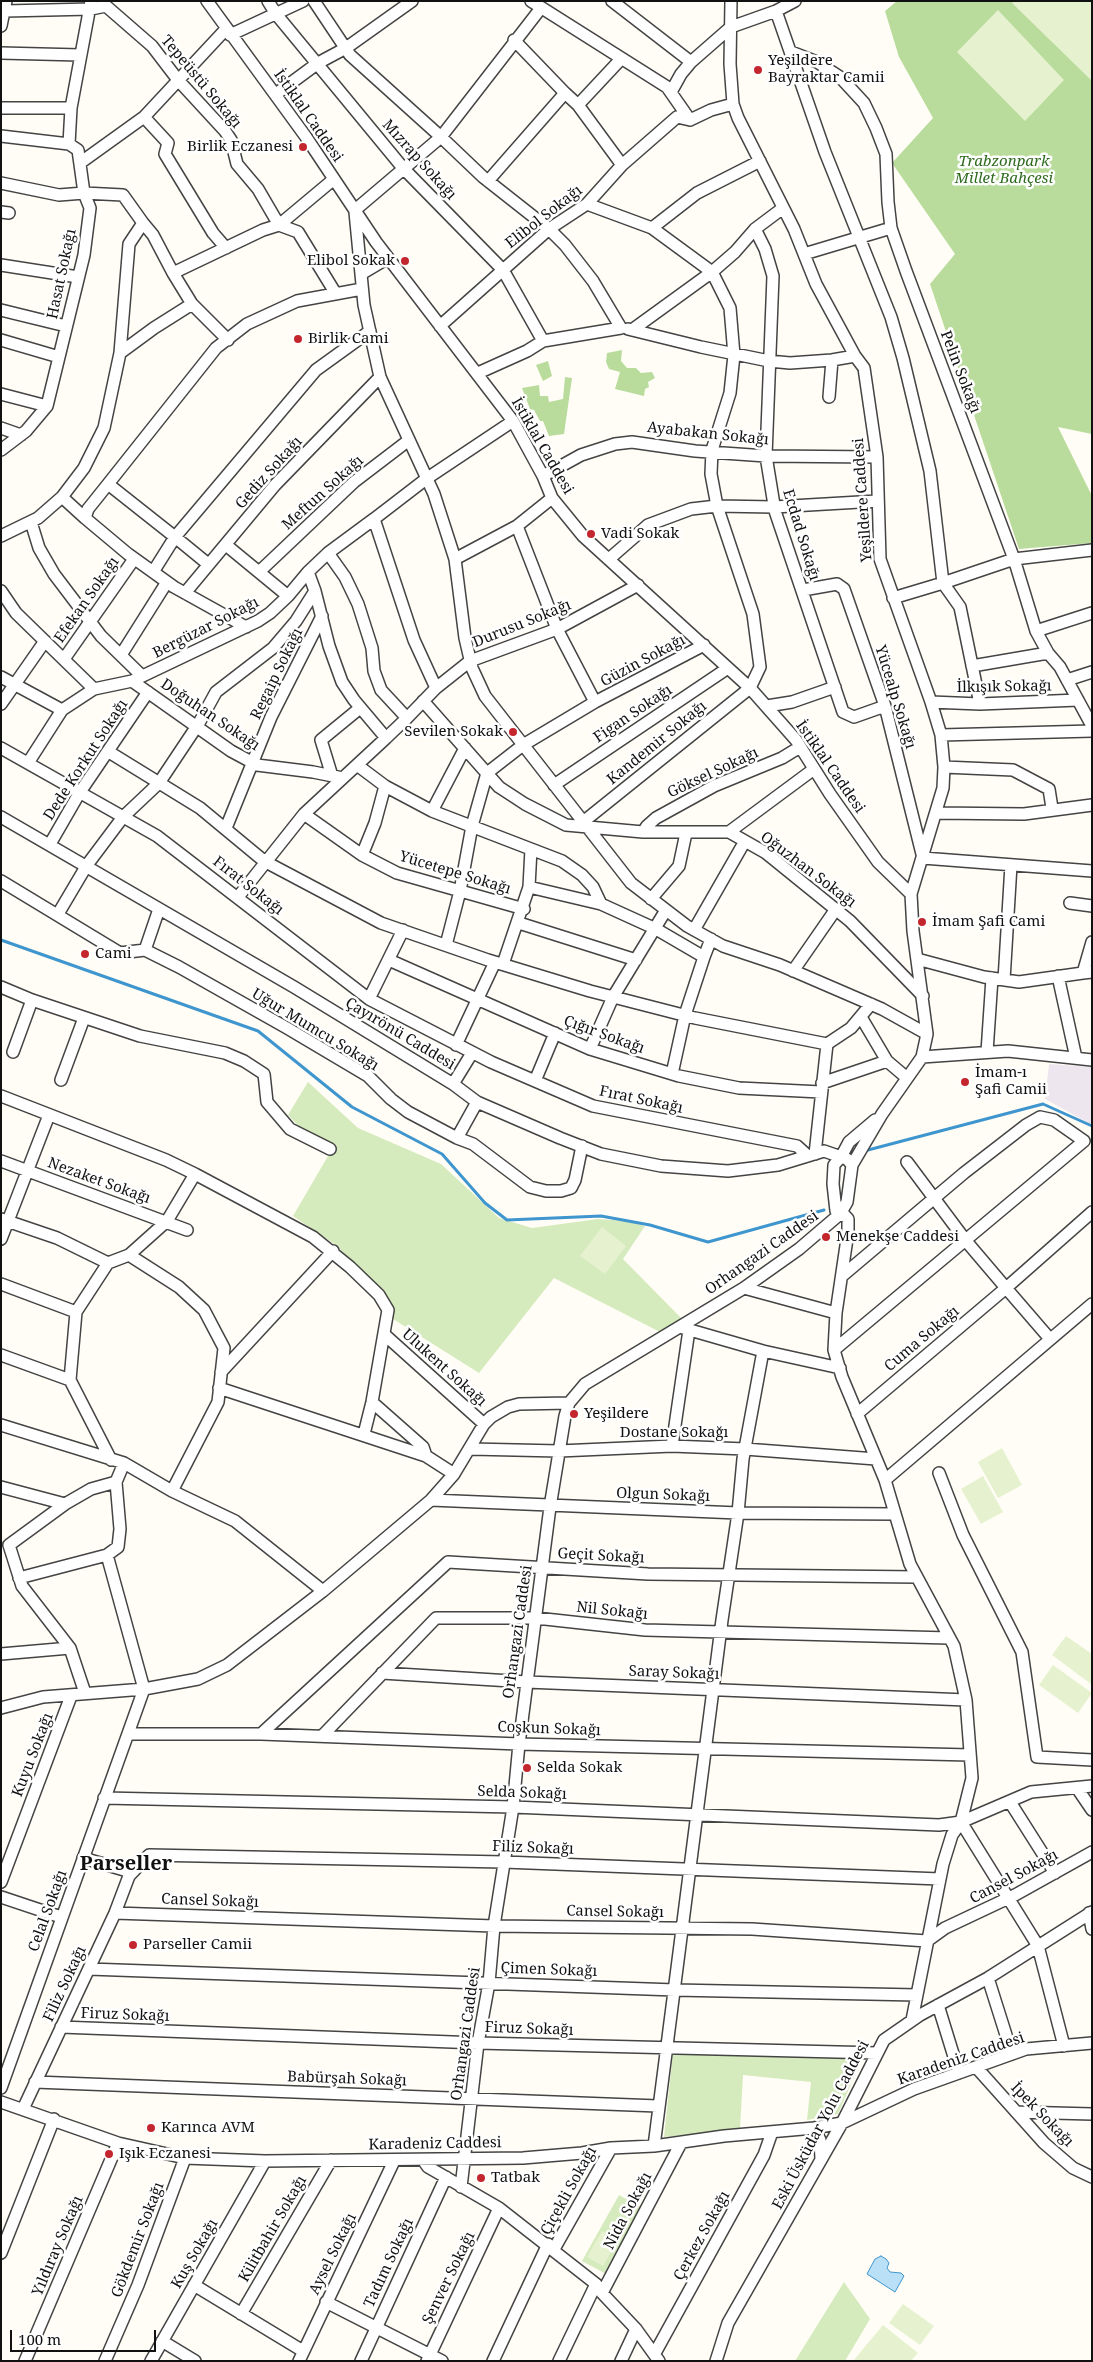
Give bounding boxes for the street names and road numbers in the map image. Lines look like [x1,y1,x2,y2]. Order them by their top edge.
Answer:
street label: Tepeüstü Sokağı [157,32,245,132]
street label: İstiklal Caddesi [270,66,346,166]
street label: Mızrap Sokağı [378,116,460,204]
street label: Elibol Sokağı [502,182,586,252]
street label: Hasat Sokağı [44,227,80,321]
street label: Pelin Sokağı [936,328,984,416]
street label: İstiklal Caddesi [507,395,577,497]
street label: Ayabakan Sokağı [646,419,770,449]
street label: Gediz Sokağı [232,433,306,513]
street label: Yeşildere Caddesi [850,437,876,563]
street label: Meftun Sokağı [279,452,367,534]
street label: Ecdad Sokağı [779,487,823,583]
street label: Efekan Sokağı [51,554,123,646]
street label: Bergüzar Sokağı [150,594,262,662]
street label: Durusu Sokağı [470,596,574,652]
street label: Regaip Sokağı [247,625,307,723]
street label: Güzin Sokağı [598,631,688,691]
street label: Yücealp Sokağı [871,643,919,751]
street label: Doğuhan Sokağı [157,675,263,755]
street label: İlkışık Sokağı [956,677,1052,697]
street label: Figan Sokağı [590,681,676,747]
street label: Dede Korkut Sokağı [40,696,132,824]
street label: Kandemir Sokağı [604,697,710,789]
street label: İstiklal Caddesi [792,717,868,817]
street label: Göksel Sokağı [665,744,761,802]
street label: Oğuzhan Sokağı [757,828,859,912]
street label: Yücetepe Sokağı [397,847,513,899]
street label: Fırat Sokağı [209,853,287,919]
street label: Uğur Mumcu Sokağı [248,985,382,1075]
street label: Çayırönü Caddesi [342,994,458,1074]
street label: Çığır Sokağı [561,1012,647,1058]
street label: Fırat Sokağı [598,1082,684,1118]
street label: Nezaket Sokağı [45,1154,153,1208]
street label: Orhangazi Caddesi [702,1207,822,1299]
street label: Cuma Sokağı [881,1302,963,1376]
street label: Ulukent Sokağı [398,1325,490,1411]
street label: Dostane Sokağı [620,1424,728,1442]
street label: Olgun Sokağı [616,1484,710,1506]
street label: Geçit Sokağı [557,1545,645,1567]
street label: Orhangazi Caddesi [500,1564,536,1700]
street label: Nil Sokağı [575,1598,649,1624]
street label: Saray Sokağı [628,1662,720,1684]
street label: Kuyu Sokağı [9,1710,57,1800]
street label: Coşkun Sokağı [497,1718,601,1740]
street label: Selda Sokağı [477,1782,567,1804]
street label: Filiz Sokağı [492,1838,574,1858]
street label: Cansel Sokağı [967,1846,1061,1908]
street label: Celal Sokağı [25,1868,71,1954]
street label: Cansel Sokağı [161,1890,259,1912]
street label: Cansel Sokağı [566,1902,664,1922]
street label: Filiz Sokağı [40,1943,90,2025]
street label: Çimen Sokağı [500,1959,598,1981]
street label: Orhangazi Caddesi [448,1966,484,2102]
street label: Firuz Sokağı [80,2004,170,2026]
street label: Firuz Sokağı [484,2018,574,2040]
street label: Karadeniz Caddesi [895,2029,1027,2089]
street label: Eski Üsküdar Yolu Caddesi [769,2037,873,2213]
street label: Babürşah Sokağı [287,2068,407,2090]
street label: İpek Sokağı [1007,2079,1077,2151]
street label: Karadeniz Caddesi [368,2134,502,2154]
street label: Çiçekli Sokağı [537,2144,601,2238]
street label: Nida Sokağı [600,2169,656,2253]
street label: Kilitbahir Sokağı [235,2173,311,2285]
street label: Gökdemir Sokağı [108,2180,168,2300]
street label: Çerkez Sokağı [670,2188,734,2284]
street label: Yıldıray Sokağı [29,2193,87,2299]
street label: Aysel Sokağı [306,2210,360,2298]
street label: Kuş Sokağı [168,2216,222,2292]
street label: Tadım Sokağı [361,2216,417,2310]
street label: Şenver Sokağı [419,2229,479,2327]

